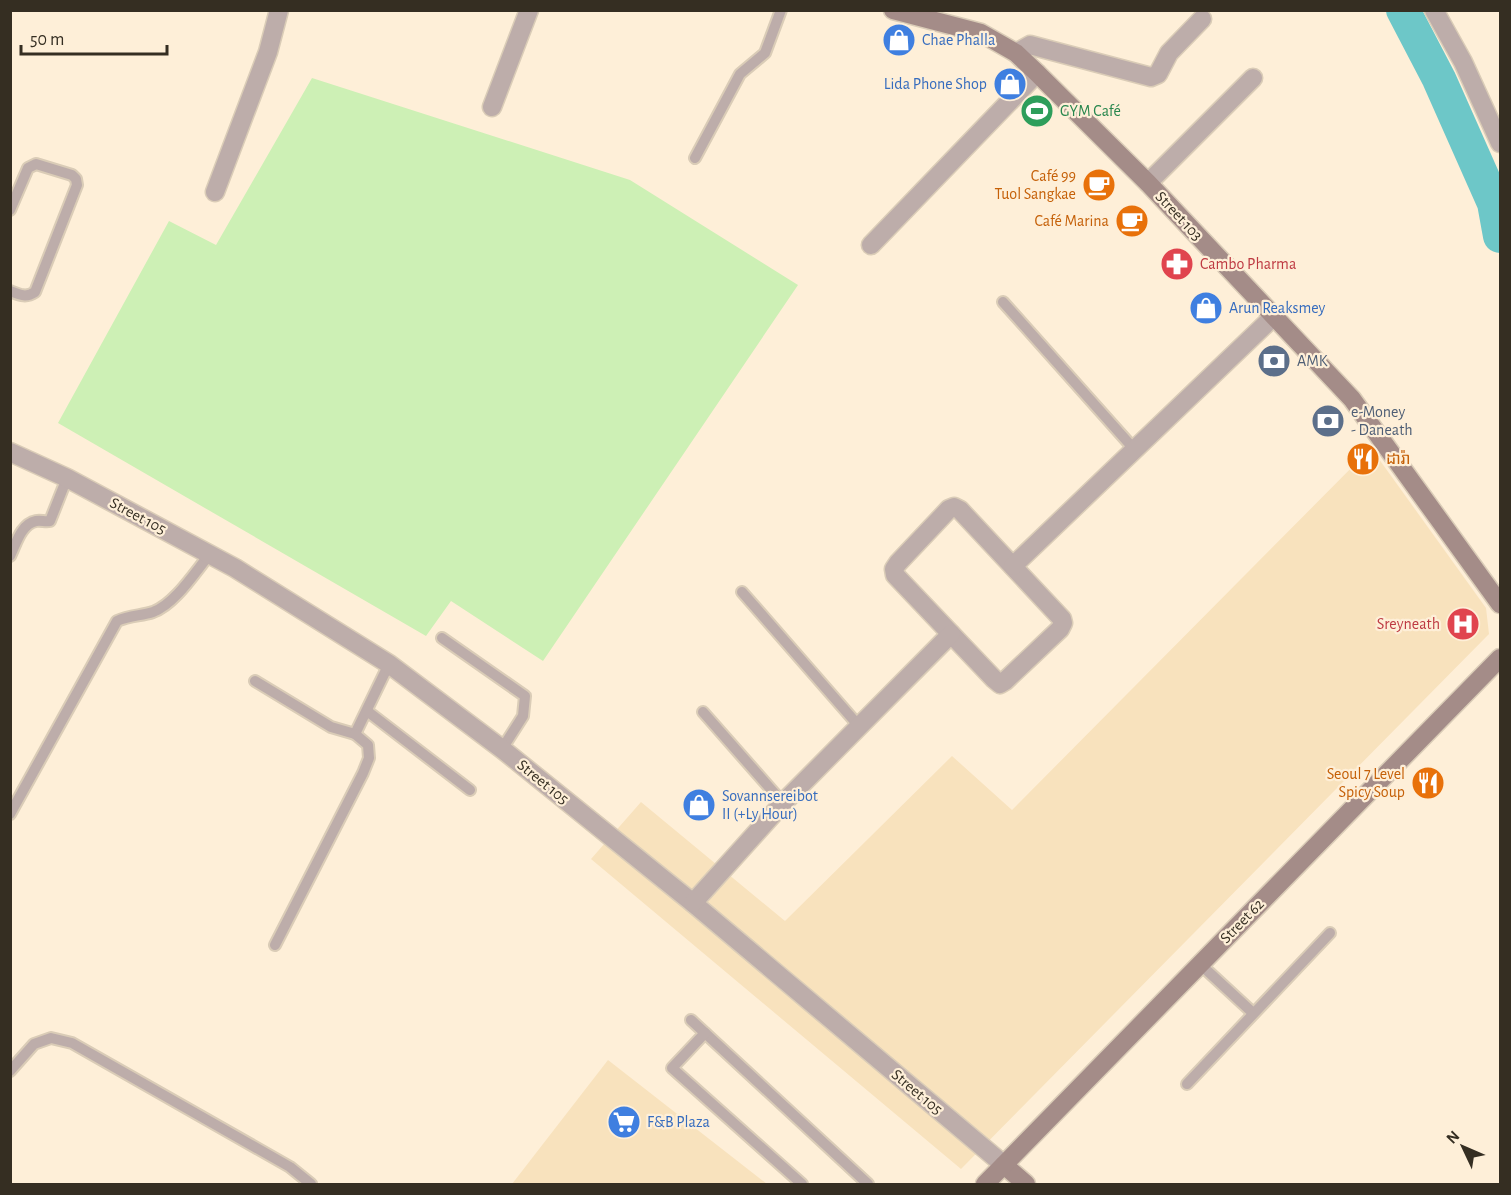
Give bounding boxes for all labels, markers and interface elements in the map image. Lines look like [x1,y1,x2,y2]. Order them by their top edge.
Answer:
scale bar [21,18,166,56]
shop icon: Chae Phalla [881,22,917,58]
text: 50 m [30,31,64,49]
place label: Chae Phalla [922,32,995,48]
shop icon: Lida Phone Shop [992,66,1028,102]
place label: Lida Phone Shop [884,76,987,92]
sports icon: GYM Café [1019,93,1055,129]
place label: GYM Café [1060,103,1121,119]
cafe icon: Café 99 Tuol Sangkae [1081,167,1117,203]
place label: Café 99 Tuol Sangkae [995,168,1076,202]
street label: Street 103 [1152,188,1206,244]
cafe icon: Café Marina [1114,203,1150,239]
place label: Café Marina [1034,213,1109,229]
pharmacy icon: Cambo Pharma [1159,246,1195,282]
place label: Cambo Pharma [1200,256,1296,272]
shop icon: Arun Reaksmey [1188,290,1224,326]
place label: Arun Reaksmey [1229,300,1326,317]
bank icon: AMK [1256,343,1292,379]
place label: AMK [1297,353,1328,369]
bank icon: e-Money - Daneath [1310,403,1346,439]
place label: e-Money - Daneath [1351,404,1413,438]
restaurant icon: ដារ៉ា [1345,441,1381,477]
place label: ដារ៉ា [1386,449,1411,467]
street label: Street 105 [107,495,169,537]
hospital icon: Sreyneath [1445,606,1481,642]
place label: Sreyneath [1377,616,1440,633]
street label: Street 105 [514,757,572,807]
restaurant icon: Seoul 7 Level Spicy Soup [1410,765,1446,801]
place label: Seoul 7 Level Spicy Soup [1327,766,1405,801]
shop icon: Sovannsereibot II (+Ly Hour) [681,787,717,823]
place label: Sovannsereibot II (+Ly Hour) [722,788,818,823]
street label: Street 62 [1217,896,1267,946]
street label: Street 105 [889,1066,945,1118]
supermarket icon: F&B Plaza [606,1104,642,1140]
place label: F&B Plaza [647,1114,710,1130]
north arrow [1433,1117,1493,1177]
text: N [1443,1128,1463,1147]

